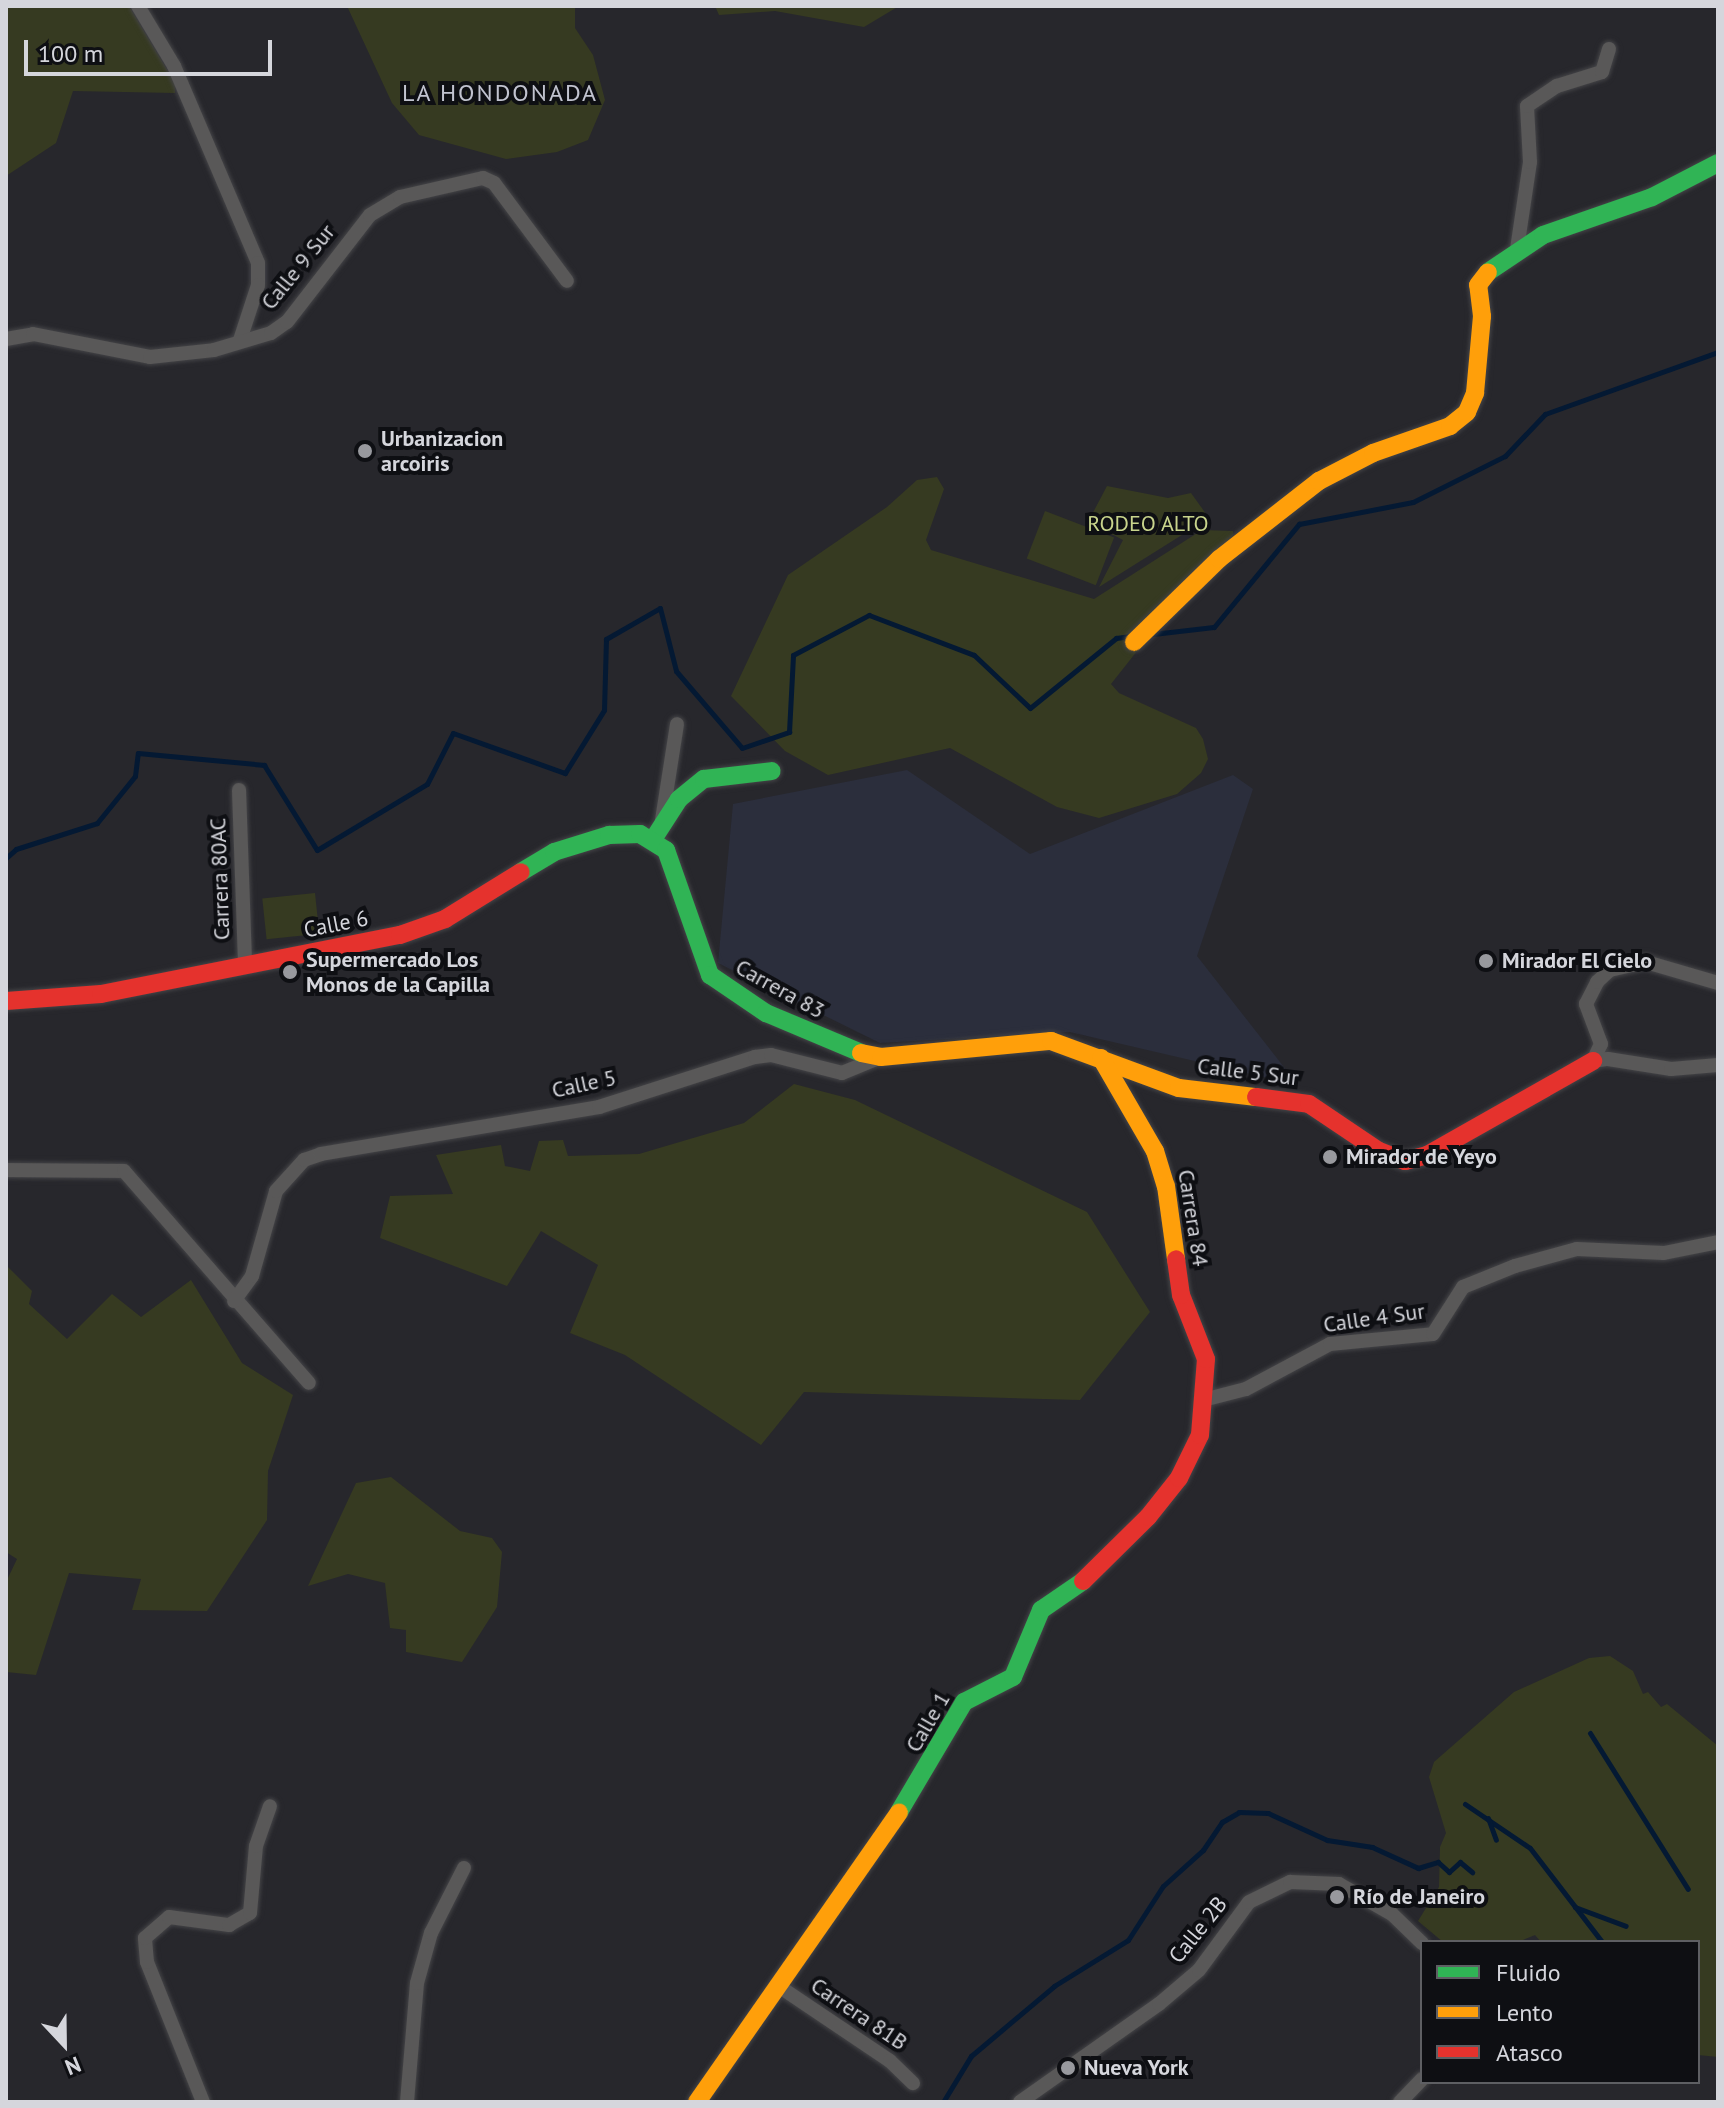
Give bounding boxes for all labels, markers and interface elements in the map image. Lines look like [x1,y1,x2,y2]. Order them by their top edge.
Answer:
scale bar [28,24,276,74]
text: 100 m [38,38,103,69]
district label: LA HONDONADA [401,79,599,107]
street label: Calle 9 Sur [256,219,340,315]
place label: Urbanizacion arcoiris [381,425,503,476]
marker: Urbanizacion arcoiris [356,442,374,460]
park label: RODEO ALTO [1087,511,1209,537]
street label: Carrera 80AC [205,817,235,941]
street label: Calle 6 [302,905,370,943]
place label: Supermercado Los Monos de la Capilla [306,946,490,998]
place label: Mirador El Cielo [1502,948,1652,974]
marker: Mirador El Cielo [1477,952,1495,970]
street label: Carrera 83 [731,954,829,1024]
marker: Supermercado Los Monos de la Capilla [281,963,299,981]
street label: Calle 5 Sur [1196,1053,1300,1091]
street label: Calle 5 [549,1064,619,1104]
place label: Mirador de Yeyo [1346,1144,1497,1170]
marker: Mirador de Yeyo [1321,1148,1339,1166]
street label: Carrera 84 [1172,1168,1214,1268]
street label: Calle 4 Sur [1322,1298,1426,1338]
street label: Calle 1 [900,1687,956,1757]
place label: Río de Janeiro [1353,1884,1485,1910]
marker: Río de Janeiro [1328,1888,1346,1906]
street label: Calle 2B [1163,1891,1233,1969]
legend [1420,1940,1700,2084]
text: Fluido [1496,1957,1561,1988]
street label: Carrera 81B [806,1972,912,2056]
text: Lento [1496,1997,1553,2028]
north arrow [24,2004,104,2084]
text: Atasco [1496,2037,1563,2068]
text: N [61,2051,85,2082]
place label: Nueva York [1084,2055,1189,2081]
marker: Nueva York [1059,2059,1077,2077]

